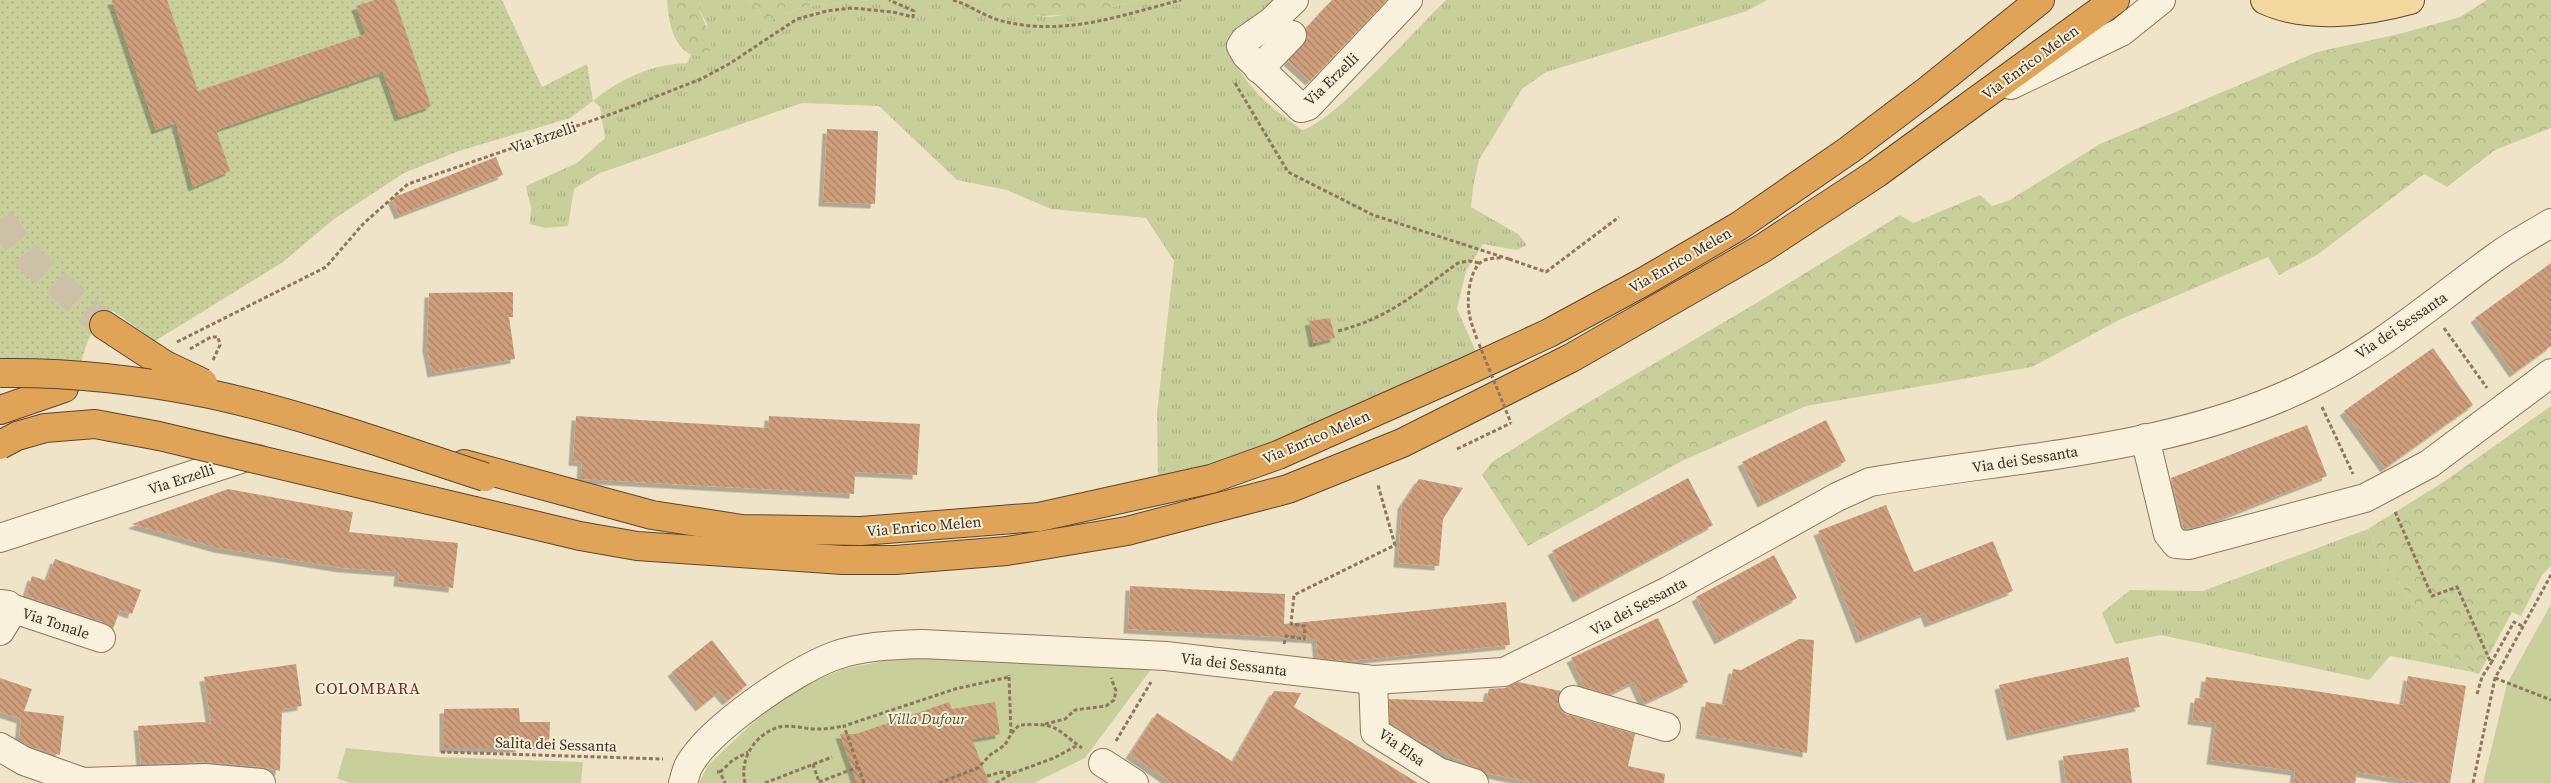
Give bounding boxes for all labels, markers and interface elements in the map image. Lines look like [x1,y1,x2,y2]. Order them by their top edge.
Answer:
street label: Via Enrico Melen [1977,20,2083,104]
street label: Via Erzelli [1299,48,1363,110]
street label: Via Erzelli [507,116,579,158]
street label: Via Enrico Melen [1625,222,1735,298]
street label: Via dei Sessanta [2351,286,2451,364]
street label: Via Enrico Melen [1259,405,1373,469]
street label: Via dei Sessanta [1971,440,2080,478]
street label: Via Erzelli [145,458,217,500]
street label: Via Enrico Melen [866,511,982,541]
street label: Via dei Sessanta [1586,571,1690,640]
street label: Via Tonale [19,602,93,644]
street label: Via dei Sessanta [1180,647,1289,681]
district label: COLOMBARA [315,677,421,699]
park label: Villa Dufour [888,708,967,729]
street label: Via Elsa [1374,723,1430,771]
street label: Salita dei Sessanta [495,731,618,757]

